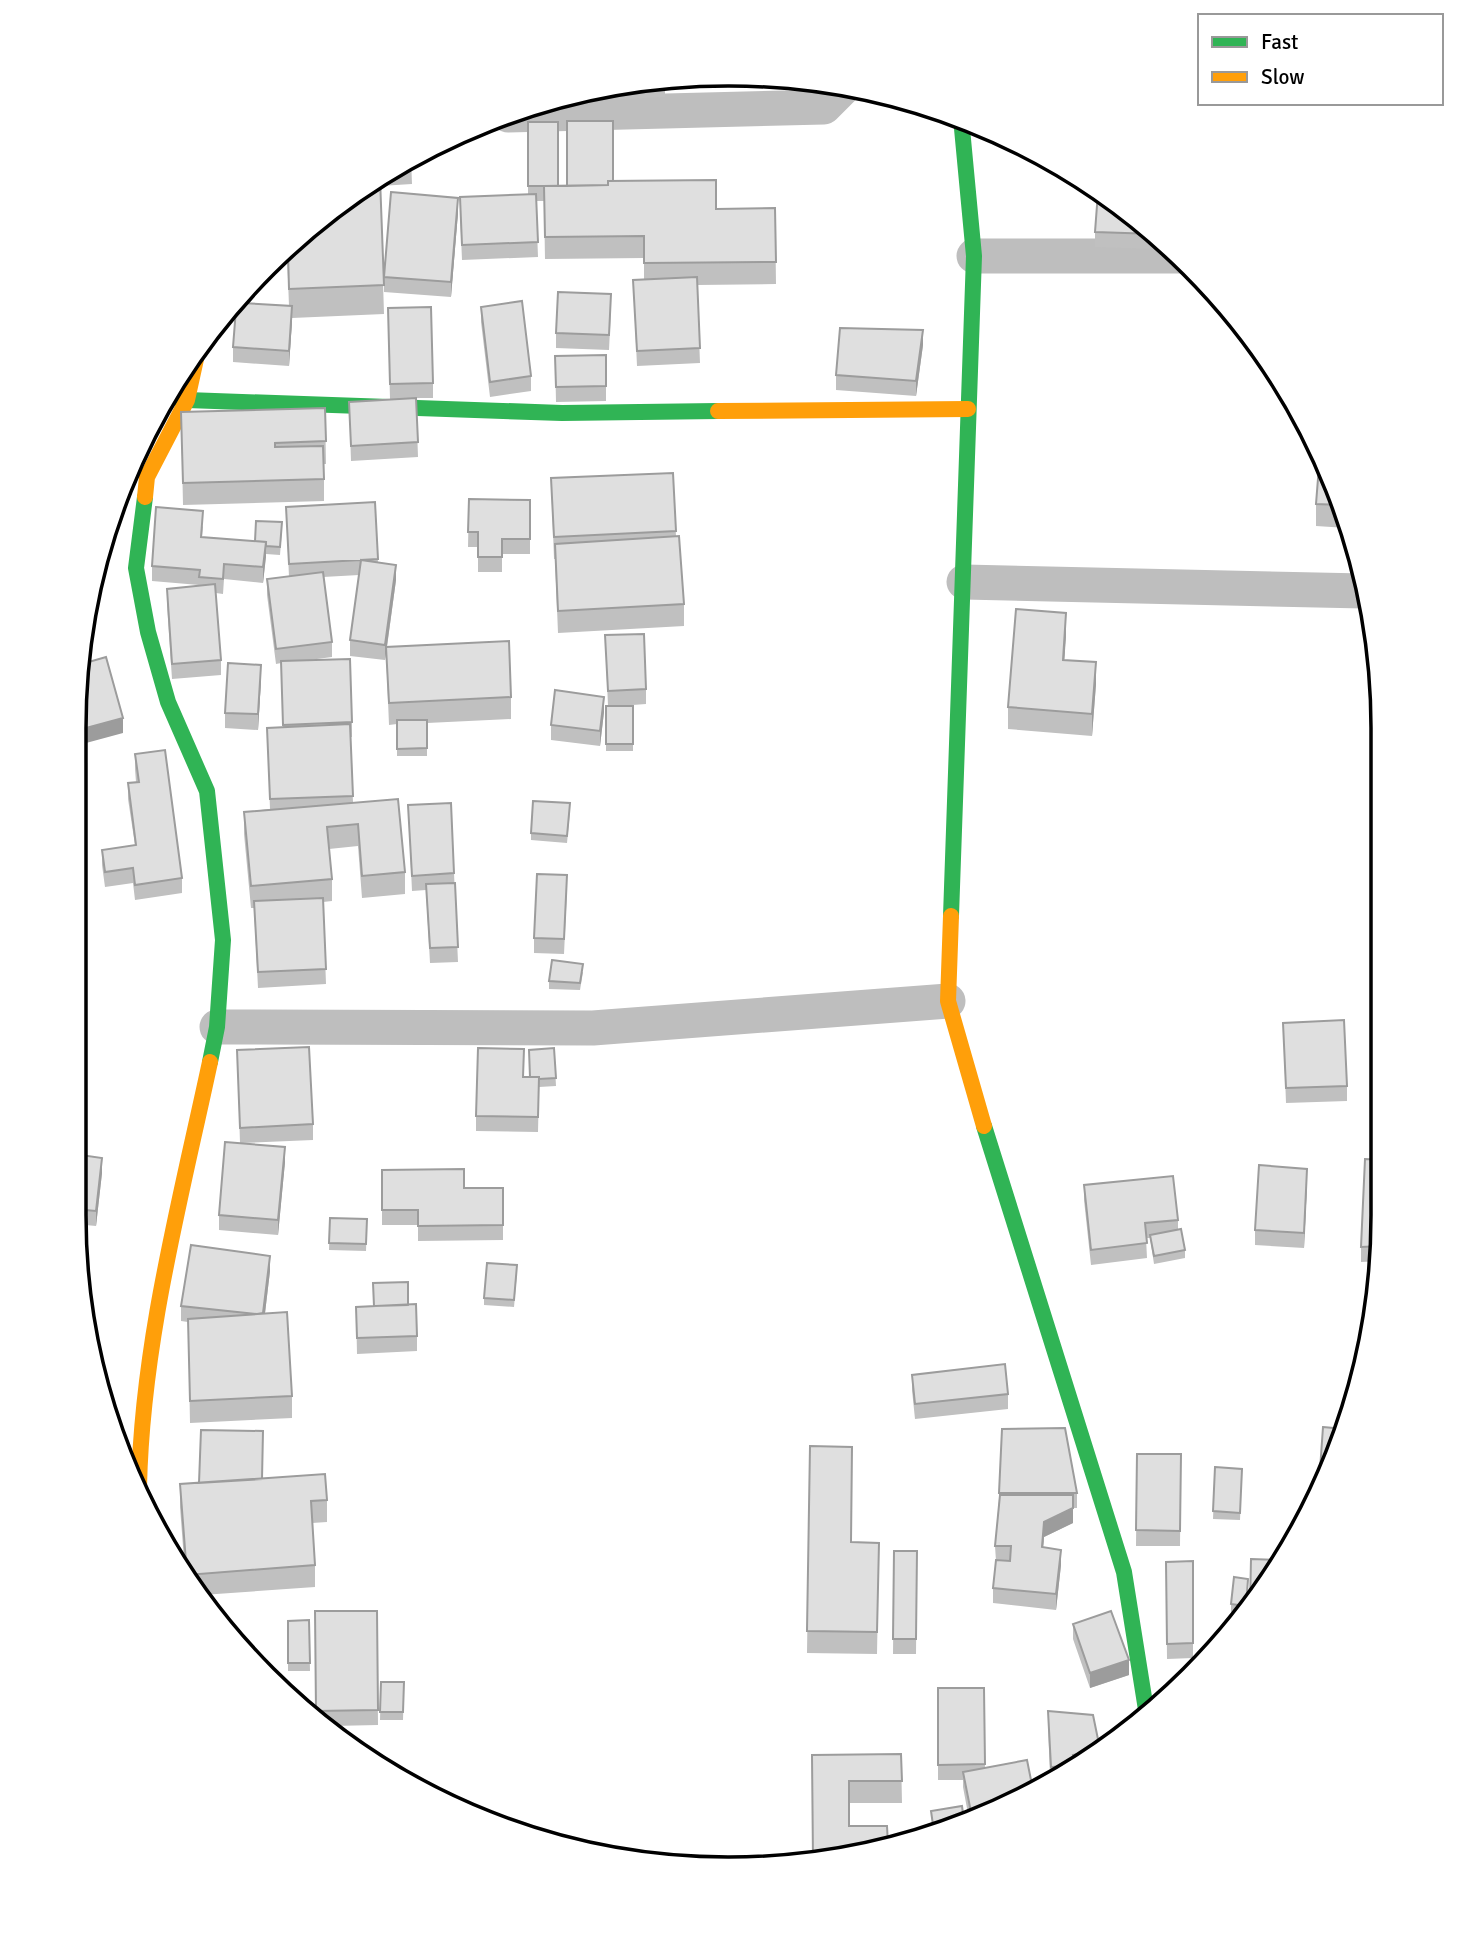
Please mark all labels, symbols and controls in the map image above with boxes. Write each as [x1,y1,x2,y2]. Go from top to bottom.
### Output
legend [1198,14,1443,105]
text: Fast [1261,29,1298,55]
text: Slow [1261,64,1305,90]

